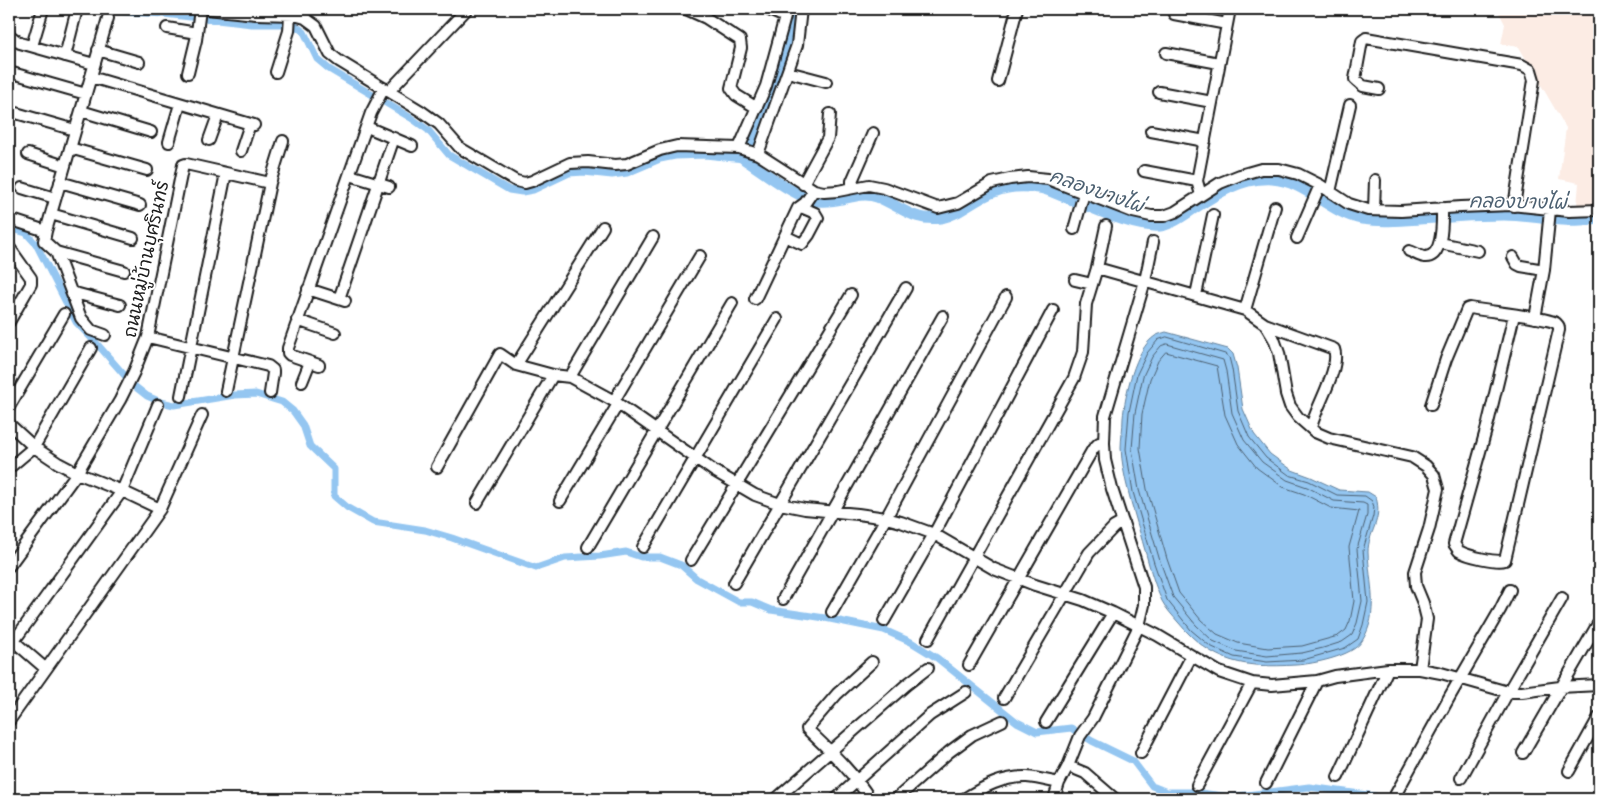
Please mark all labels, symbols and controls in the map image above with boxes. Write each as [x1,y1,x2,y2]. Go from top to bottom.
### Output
water label: คลองบางไผ่ [1047,163,1151,219]
street label: ถนนหมู่บ้านบุศรินทร์ [117,177,176,340]
water label: คลองบางไผ่ [1469,188,1571,214]

